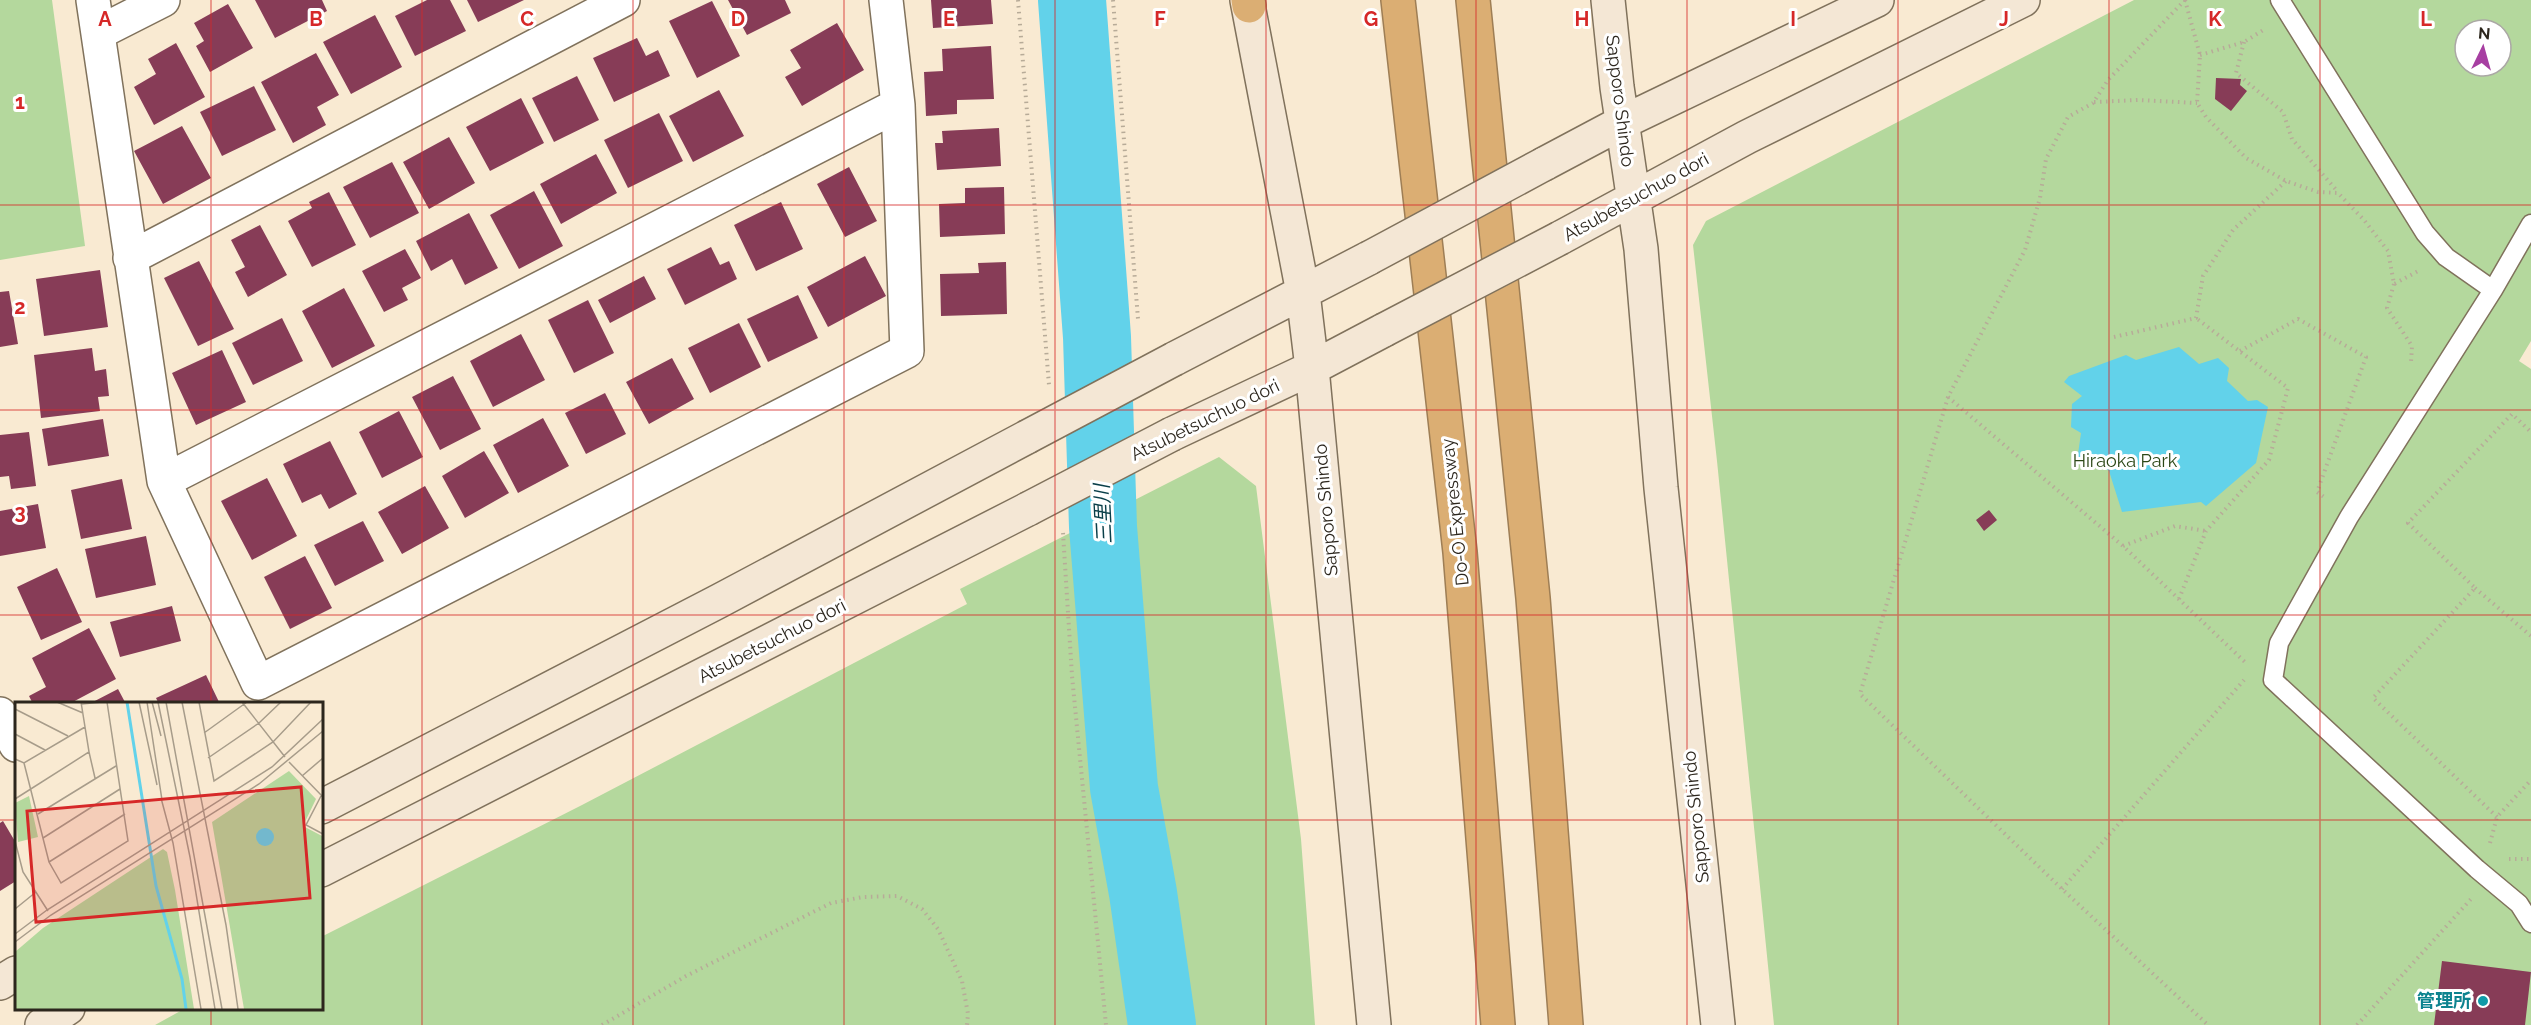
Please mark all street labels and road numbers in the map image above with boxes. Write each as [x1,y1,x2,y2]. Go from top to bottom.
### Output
street label: Sapporo Shindo [1602,34,1639,168]
street label: Atsubetsuchuo dori [1560,148,1712,245]
street label: Atsubetsuchuo dori [1127,374,1283,465]
street label: Do-O Expressway [1436,437,1473,587]
street label: Sapporo Shindo [1309,443,1342,577]
street label: Atsubetsuchuo dori [695,594,849,687]
street label: Sapporo Shindo [1678,750,1713,884]

